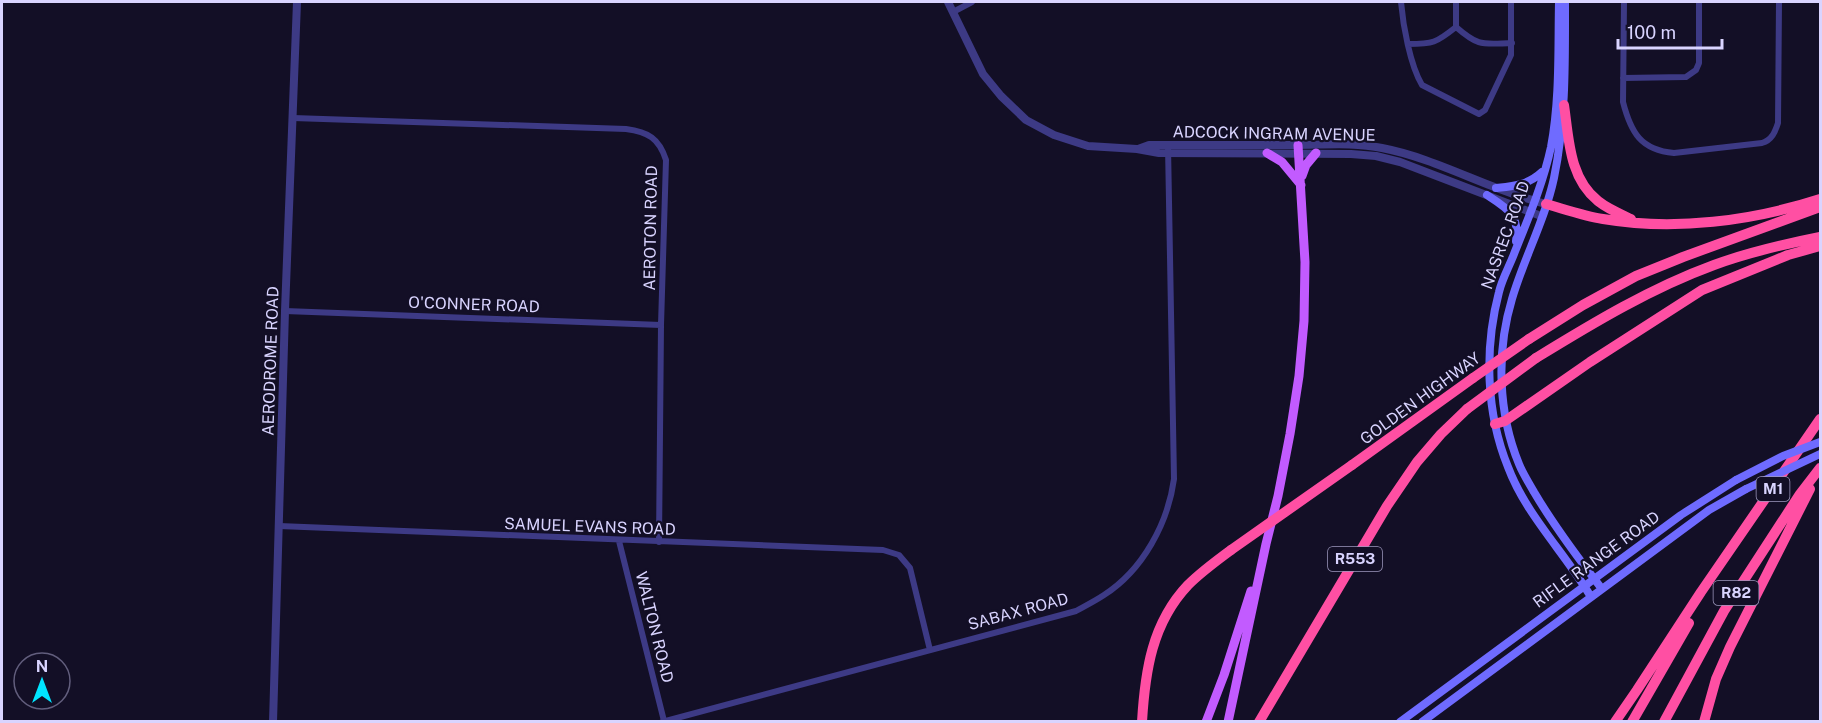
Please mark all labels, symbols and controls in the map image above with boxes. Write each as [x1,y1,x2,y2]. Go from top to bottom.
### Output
scale bar [1618,12,1722,50]
text: 100 m [1627,22,1676,43]
street label: ADCOCK INGRAM AVENUE [1172,122,1376,145]
street label: AEROTON ROAD [640,165,661,291]
street label: NASREC ROAD [1477,178,1534,292]
street label: AERODROME ROAD [258,286,283,436]
street label: O'CONNER ROAD [408,293,540,316]
street label: GOLDEN HIGHWAY [1357,348,1484,448]
road number: M1 [1756,477,1790,501]
street label: RIFLE RANGE ROAD [1529,507,1663,612]
street label: SAMUEL EVANS ROAD [504,514,676,539]
road number: R553 [1328,547,1382,571]
street label: WALTON ROAD [632,570,678,685]
road number: R82 [1714,581,1758,605]
street label: SABAX ROAD [966,589,1071,634]
north arrow [12,651,72,711]
text: N [36,657,48,676]

